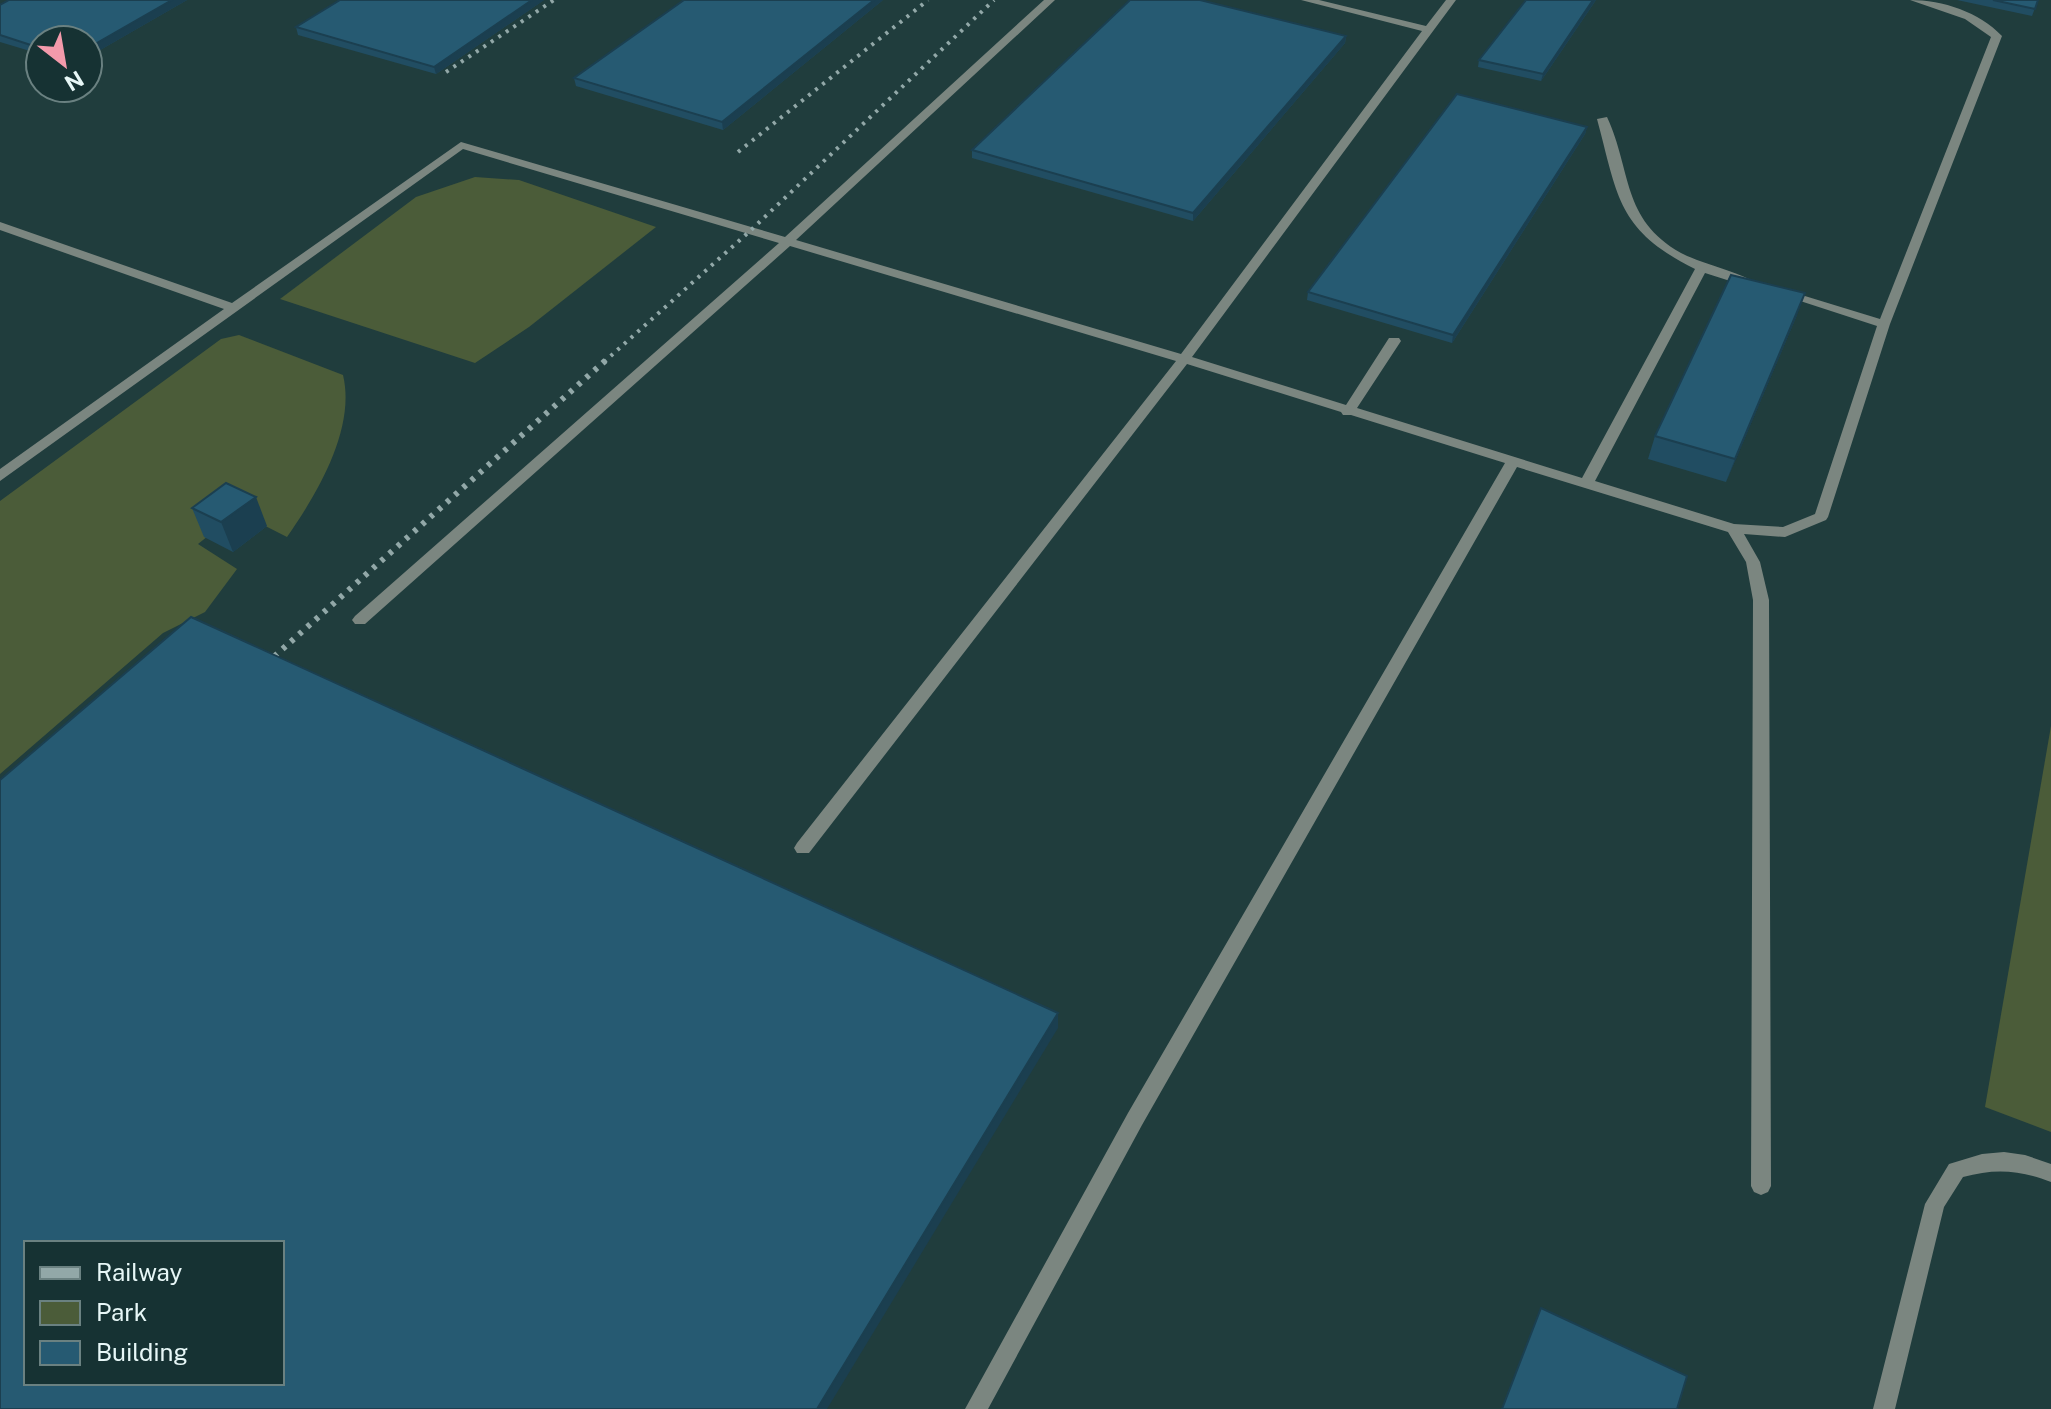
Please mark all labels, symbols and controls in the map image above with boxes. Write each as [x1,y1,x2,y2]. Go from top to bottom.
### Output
north arrow [24,24,104,104]
text: N [60,66,88,97]
legend [24,1241,284,1385]
text: Railway [96,1258,182,1286]
text: Park [96,1298,147,1326]
text: Building [96,1338,188,1366]

